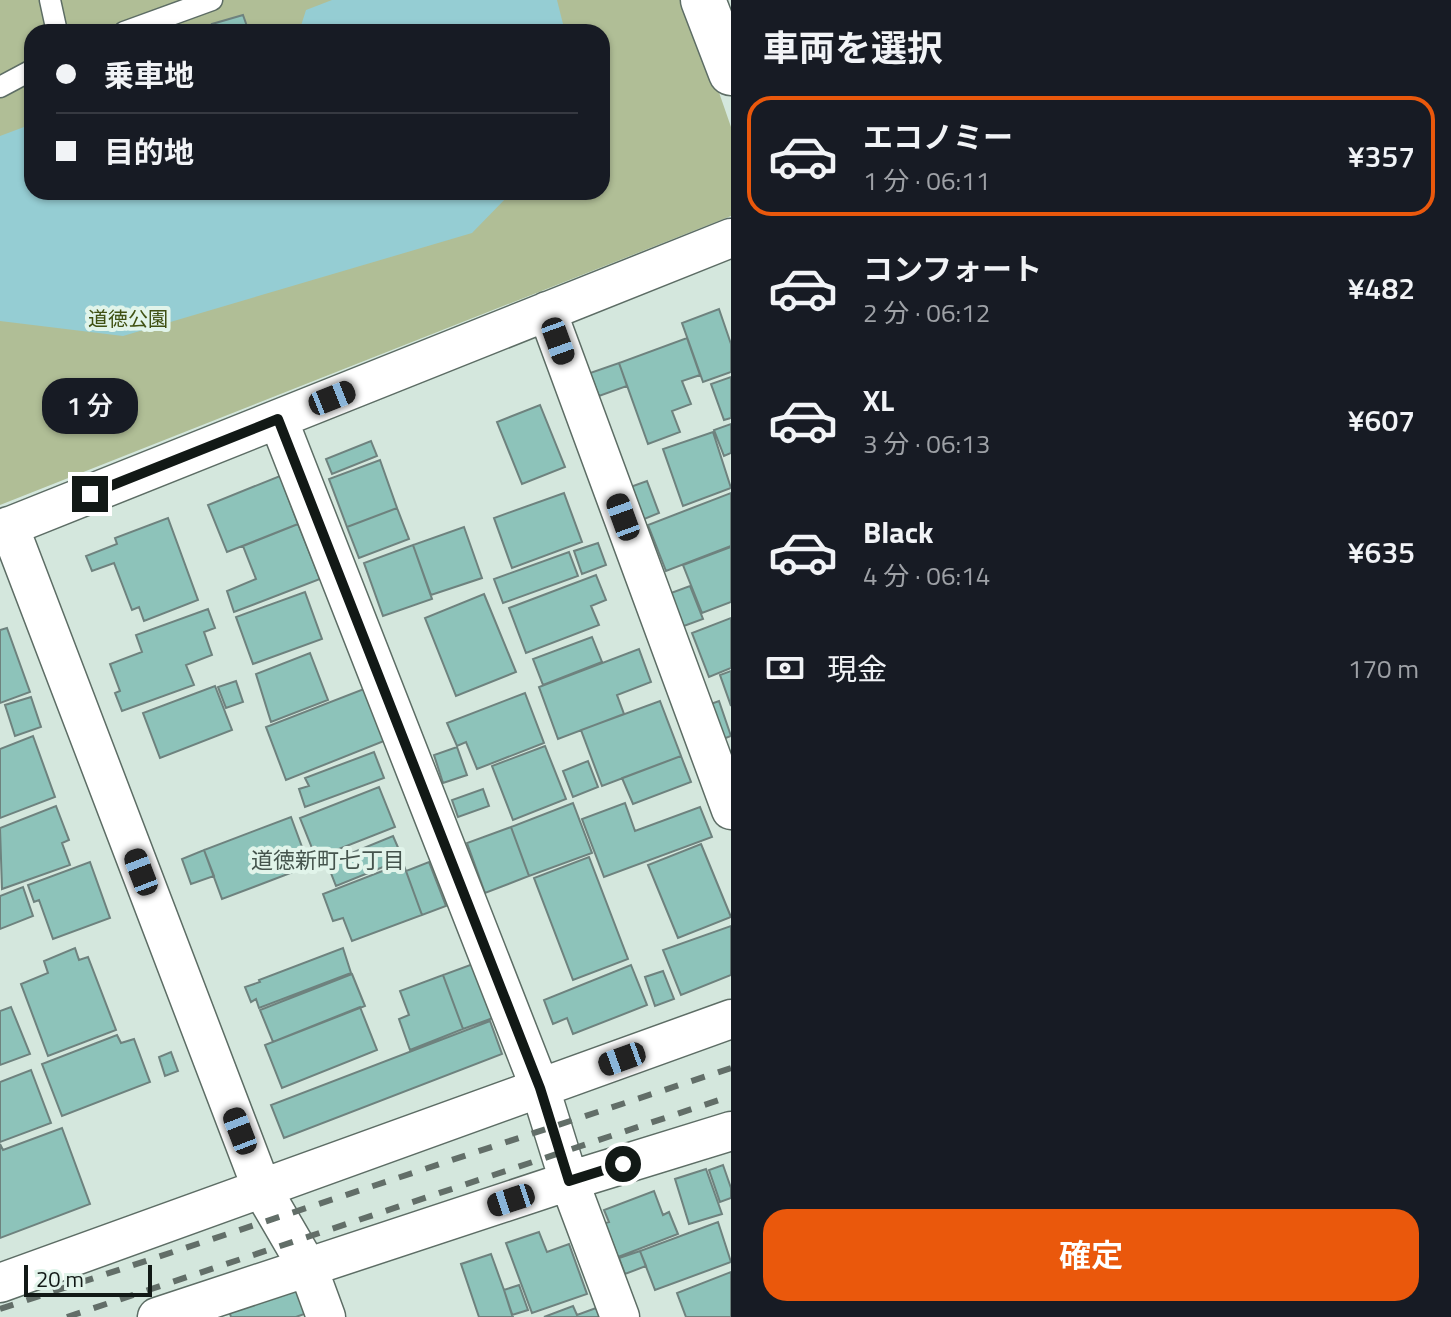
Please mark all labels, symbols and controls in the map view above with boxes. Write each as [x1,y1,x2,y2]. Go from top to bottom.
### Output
text: 車両を選択 [763,20,943,75]
text: 乗車地 [104,52,194,98]
text: エコノミー [863,114,1013,160]
icon: car [767,120,839,192]
text: 目的地 [104,129,194,175]
text: ¥357 [1348,133,1415,179]
text: 1 分 · 06:11 [863,161,990,200]
text: コンフォート [863,246,1042,292]
icon: car [767,252,839,324]
text: ¥482 [1348,265,1415,311]
text: 2 分 · 06:12 [863,293,990,332]
park label: 道徳公園 [88,303,168,334]
car [539,314,577,368]
text: XL [863,377,894,423]
callout: 1 分 [42,378,138,434]
car [305,378,359,418]
icon: car [767,384,839,456]
text: 1 分 [67,386,113,425]
text: ¥607 [1348,397,1415,443]
text: 3 分 · 06:13 [863,424,990,463]
route end [72,476,108,512]
car [604,490,642,544]
text: Black [863,509,934,555]
icon: car [767,516,839,588]
text: ¥635 [1348,529,1415,575]
text: 4 分 · 06:14 [863,556,990,595]
icon: cash [763,646,807,690]
text: 現金 [827,646,887,692]
text: 170 m [1348,649,1419,688]
district label: 道徳新町七丁目 [251,843,405,877]
car [121,845,161,899]
car [595,1040,649,1078]
car [220,1104,260,1158]
route start [605,1146,641,1182]
car [484,1181,538,1219]
button: 確定 [763,1209,1419,1301]
scale bar [24,1261,152,1297]
text: 20 m [36,1262,84,1296]

